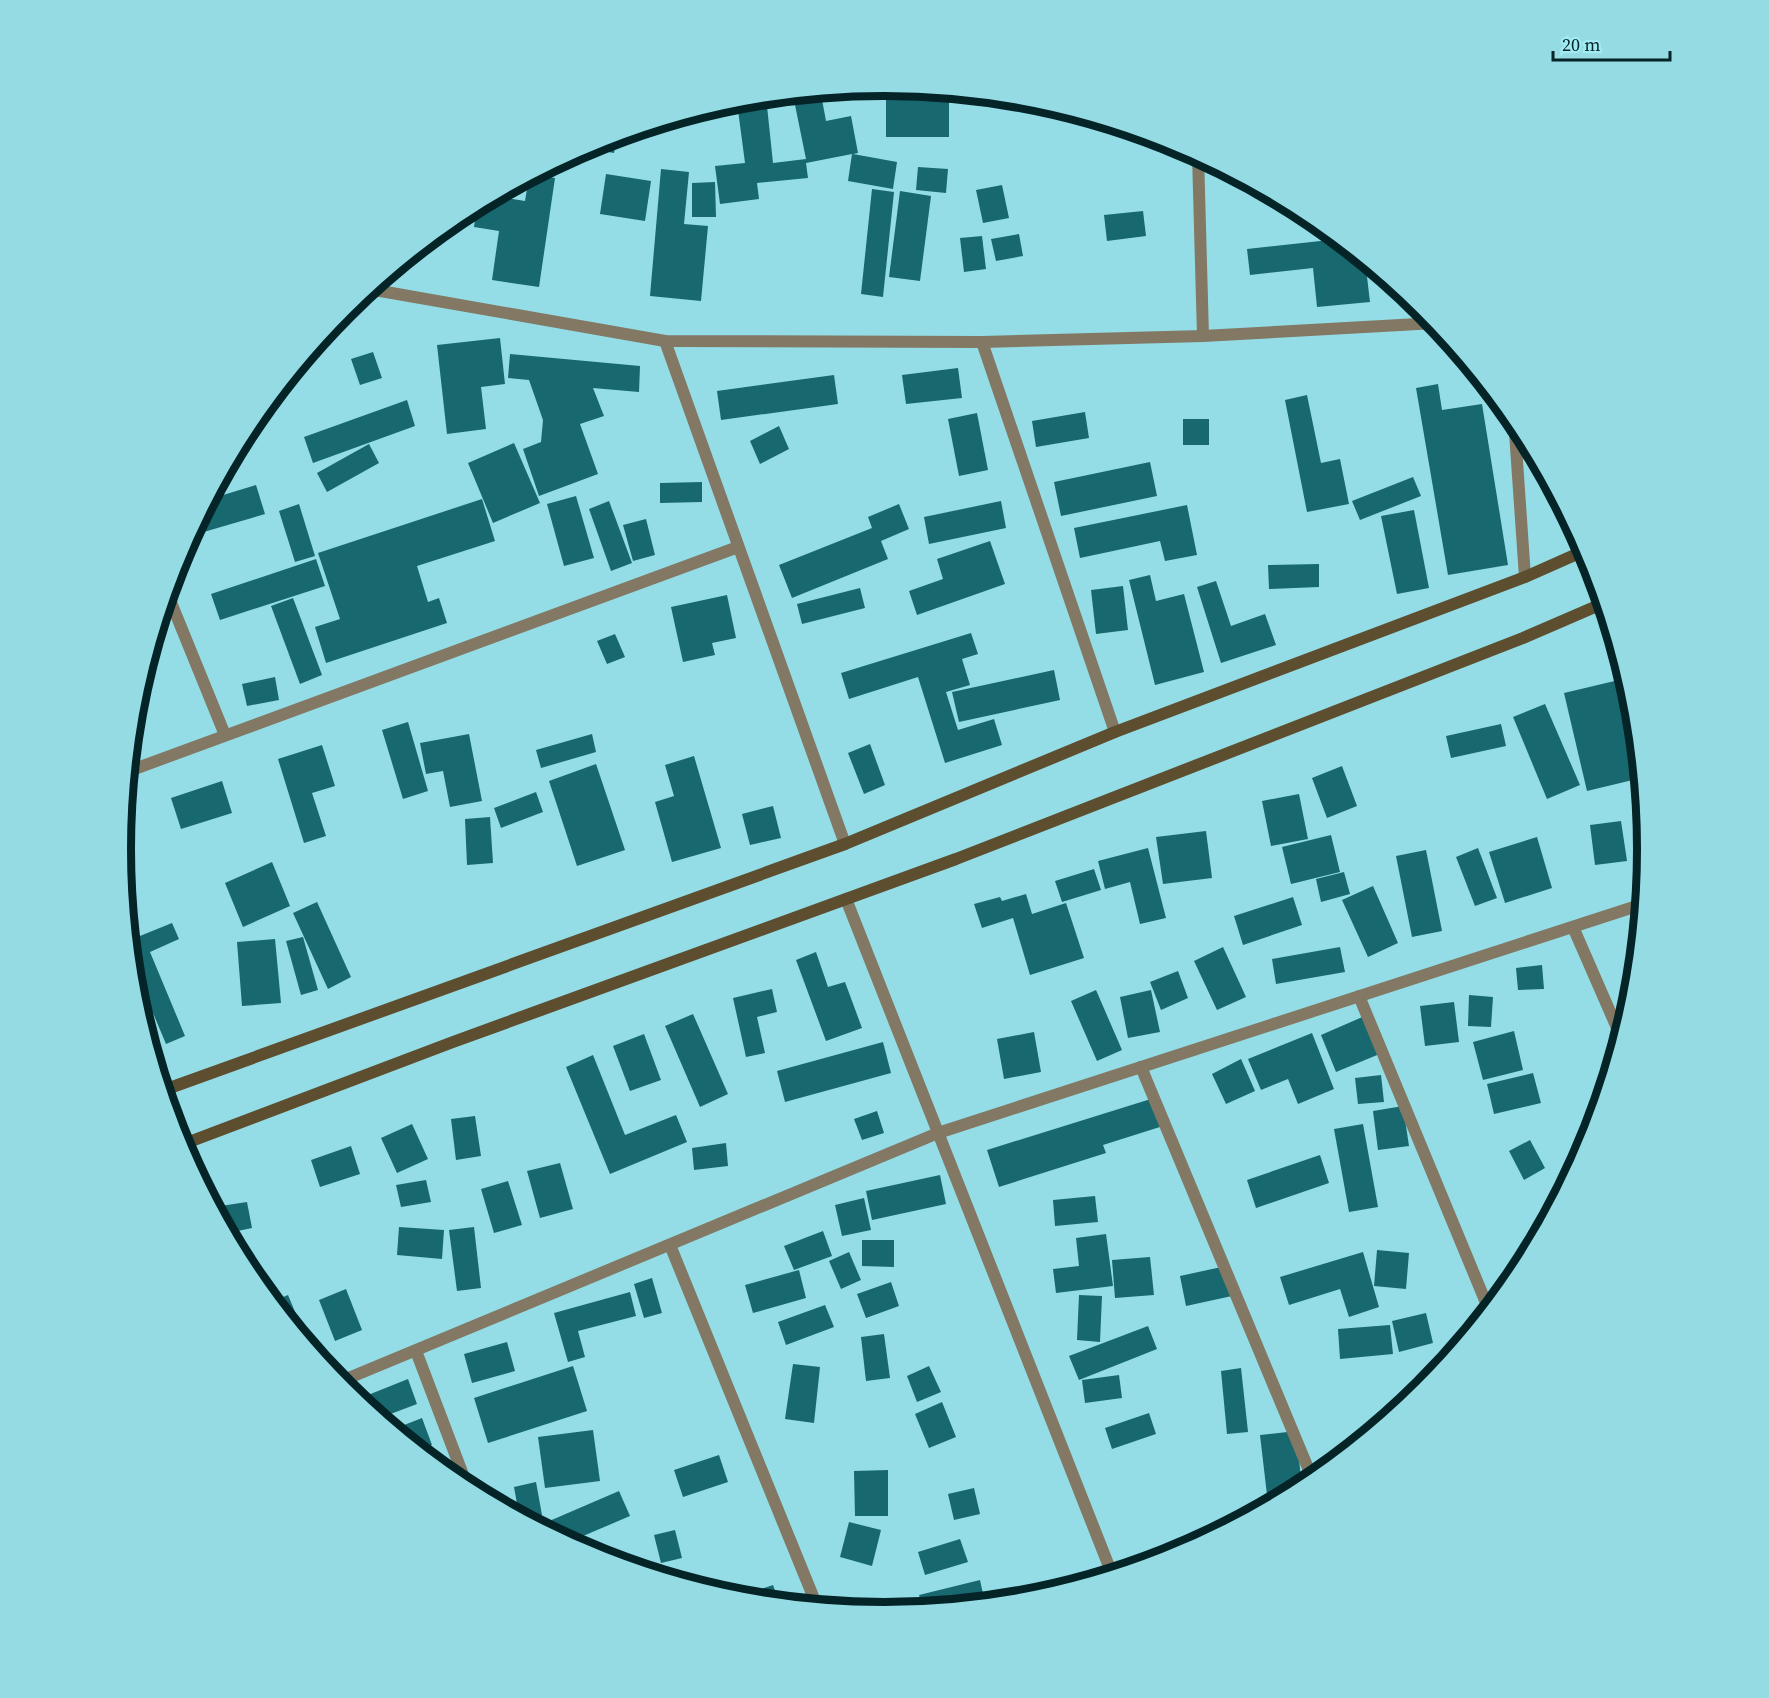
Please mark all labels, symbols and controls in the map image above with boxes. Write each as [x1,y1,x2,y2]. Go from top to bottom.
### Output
scale bar [1553,24,1670,62]
text: 20 m [1562,32,1600,57]

